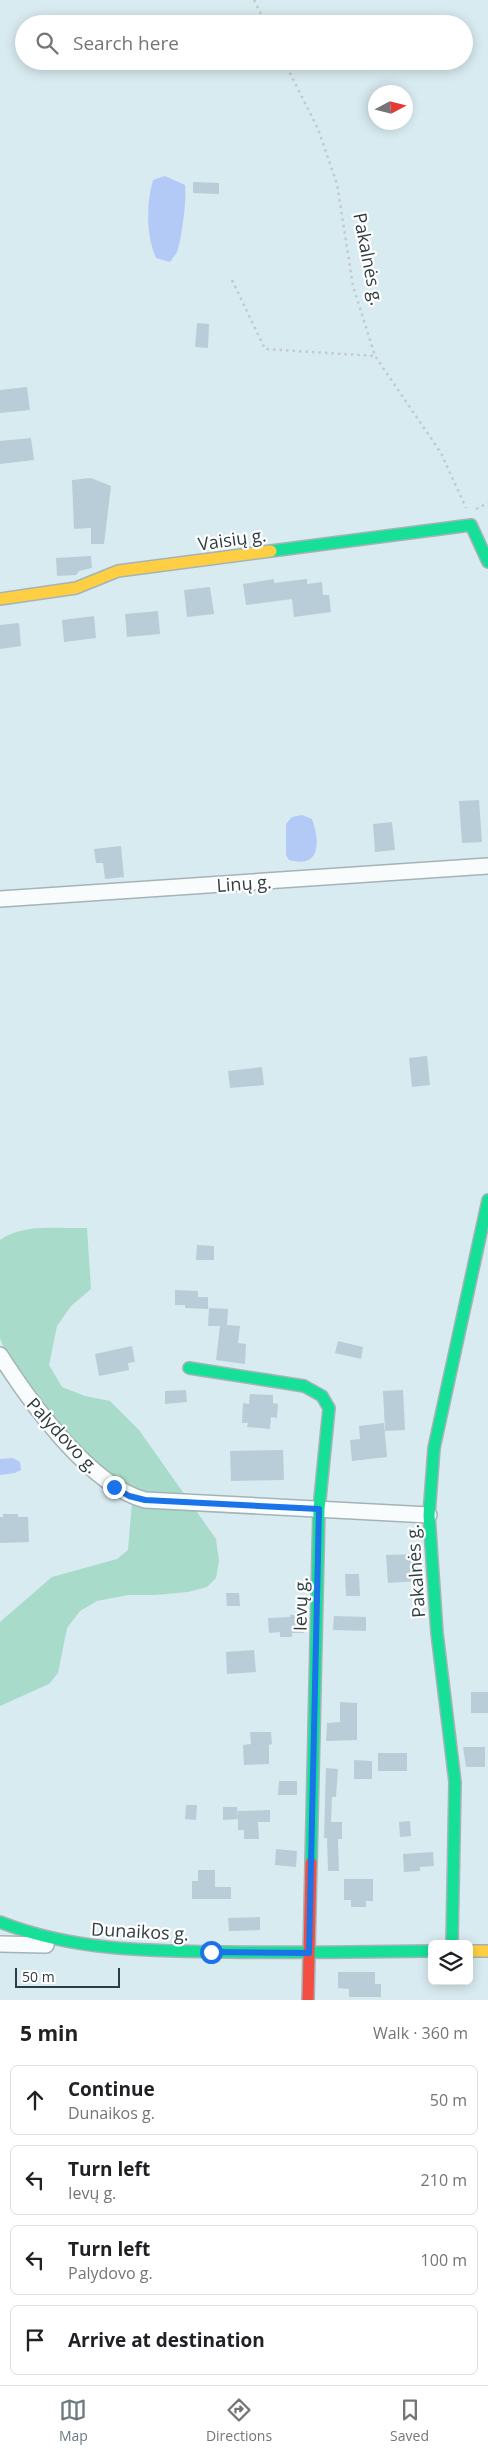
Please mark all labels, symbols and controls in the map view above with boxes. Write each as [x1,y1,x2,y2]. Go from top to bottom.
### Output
search box [15,15,473,70]
icon: search [33,29,61,57]
text: Search here [73,30,179,56]
north arrow [368,85,413,130]
street label: Pakalnės g. [348,211,390,307]
street label: Vaisių g. [196,522,268,556]
street label: Linų g. [216,869,272,897]
street label: Palydovo g. [22,1392,104,1478]
route end [103,1476,126,1499]
street label: Pakalnės g. [400,1523,430,1619]
street label: Ievų g. [288,1577,312,1631]
street label: Dunaikos g. [91,1916,189,1946]
map controls [428,1940,473,1985]
button: layers [428,1940,473,1985]
route start [200,1941,223,1964]
scale bar [15,1965,120,1988]
text: 50 m [22,1967,55,1986]
text: 5 min [20,2019,78,2047]
text: Walk · 360 m [373,2022,468,2044]
text: Continue [68,2076,155,2102]
icon: ahead [21,2086,49,2114]
text: 50 m [430,2089,467,2111]
text: Dunaikos g. [68,2102,155,2124]
text: Turn left [68,2156,150,2182]
icon: left [21,2166,49,2194]
text: 210 m [421,2169,467,2191]
text: Ievų g. [68,2182,116,2204]
text: Turn left [68,2236,150,2262]
icon: left [21,2246,49,2274]
text: 100 m [421,2249,467,2271]
text: Palydovo g. [68,2262,153,2284]
icon: arrive [21,2326,49,2354]
text: Arrive at destination [68,2327,265,2353]
tab: Map [59,2396,88,2445]
tab: Directions [206,2396,272,2445]
tab: Saved [390,2396,429,2445]

